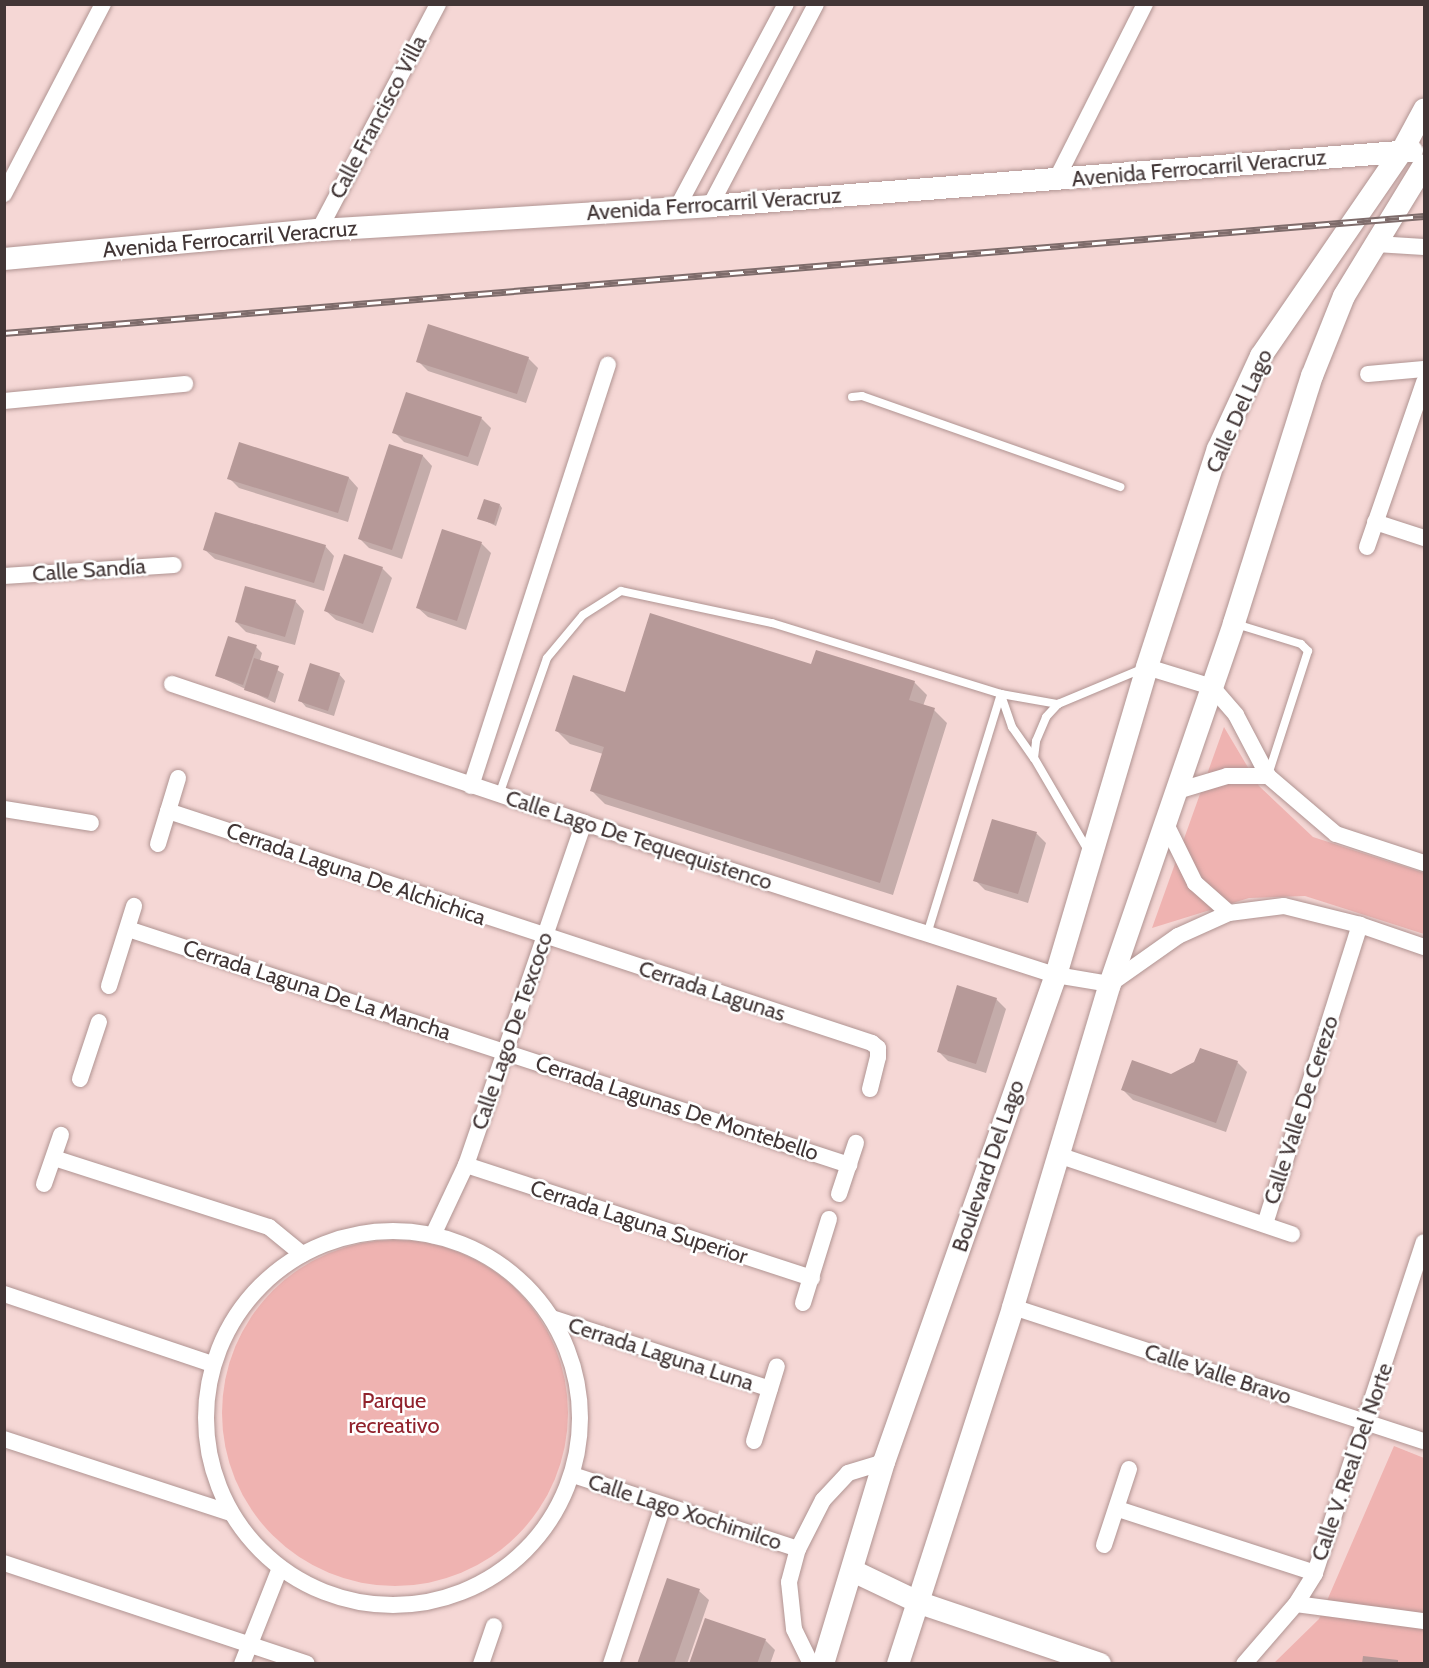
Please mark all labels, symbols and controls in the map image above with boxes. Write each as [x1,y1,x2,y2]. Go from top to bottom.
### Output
street label: Calle Francisco Villa [324,31,432,203]
street label: Avenida Ferrocarril Veracruz [1070,144,1328,192]
street label: Avenida Ferrocarril Veracruz [586,182,842,226]
street label: Avenida Ferrocarril Veracruz [101,215,359,263]
street label: Calle Del Lago [1200,345,1278,477]
street label: Calle Sandía [31,553,147,587]
street label: Calle Lago De Tequequistenco [502,784,776,896]
street label: Cerrada Laguna De Alchichica [223,817,489,931]
street label: Calle Lago De Texcoco [466,929,558,1133]
street label: Cerrada Laguna De La Mancha [180,934,454,1046]
street label: Cerrada Lagunas [635,955,789,1027]
street label: Calle Valle De Cerezo [1258,1012,1344,1208]
street label: Cerrada Lagunas De Montebello [532,1050,822,1166]
street label: Boulevard Del Lago [946,1077,1030,1255]
street label: Cerrada Laguna Superior [527,1174,751,1270]
street label: Cerrada Laguna Luna [565,1312,757,1396]
street label: Calle Valle Bravo [1141,1338,1295,1410]
street label: Calle V. Real Del Norte [1306,1360,1398,1564]
park label: Parque recreativo [349,1387,439,1438]
street label: Calle Lago Xochimilco [585,1468,785,1556]

